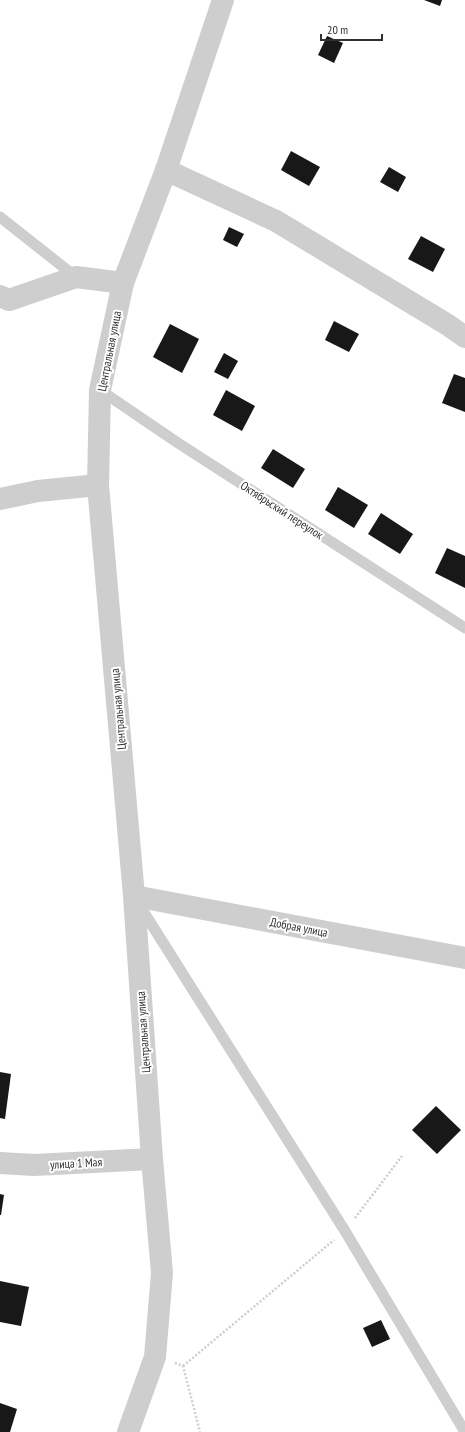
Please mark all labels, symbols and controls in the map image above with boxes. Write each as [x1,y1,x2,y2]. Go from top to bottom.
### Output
scale bar [321,16,382,42]
text: 20 m [327,22,348,37]
street label: Центральная улица [94,309,124,392]
street label: Октябрьский переулок [238,478,327,543]
street label: Центральная улица [107,668,129,750]
street label: Добрая улица [269,914,329,940]
street label: Центральная улица [133,991,153,1073]
street label: улица 1 Мая [50,1154,103,1172]

